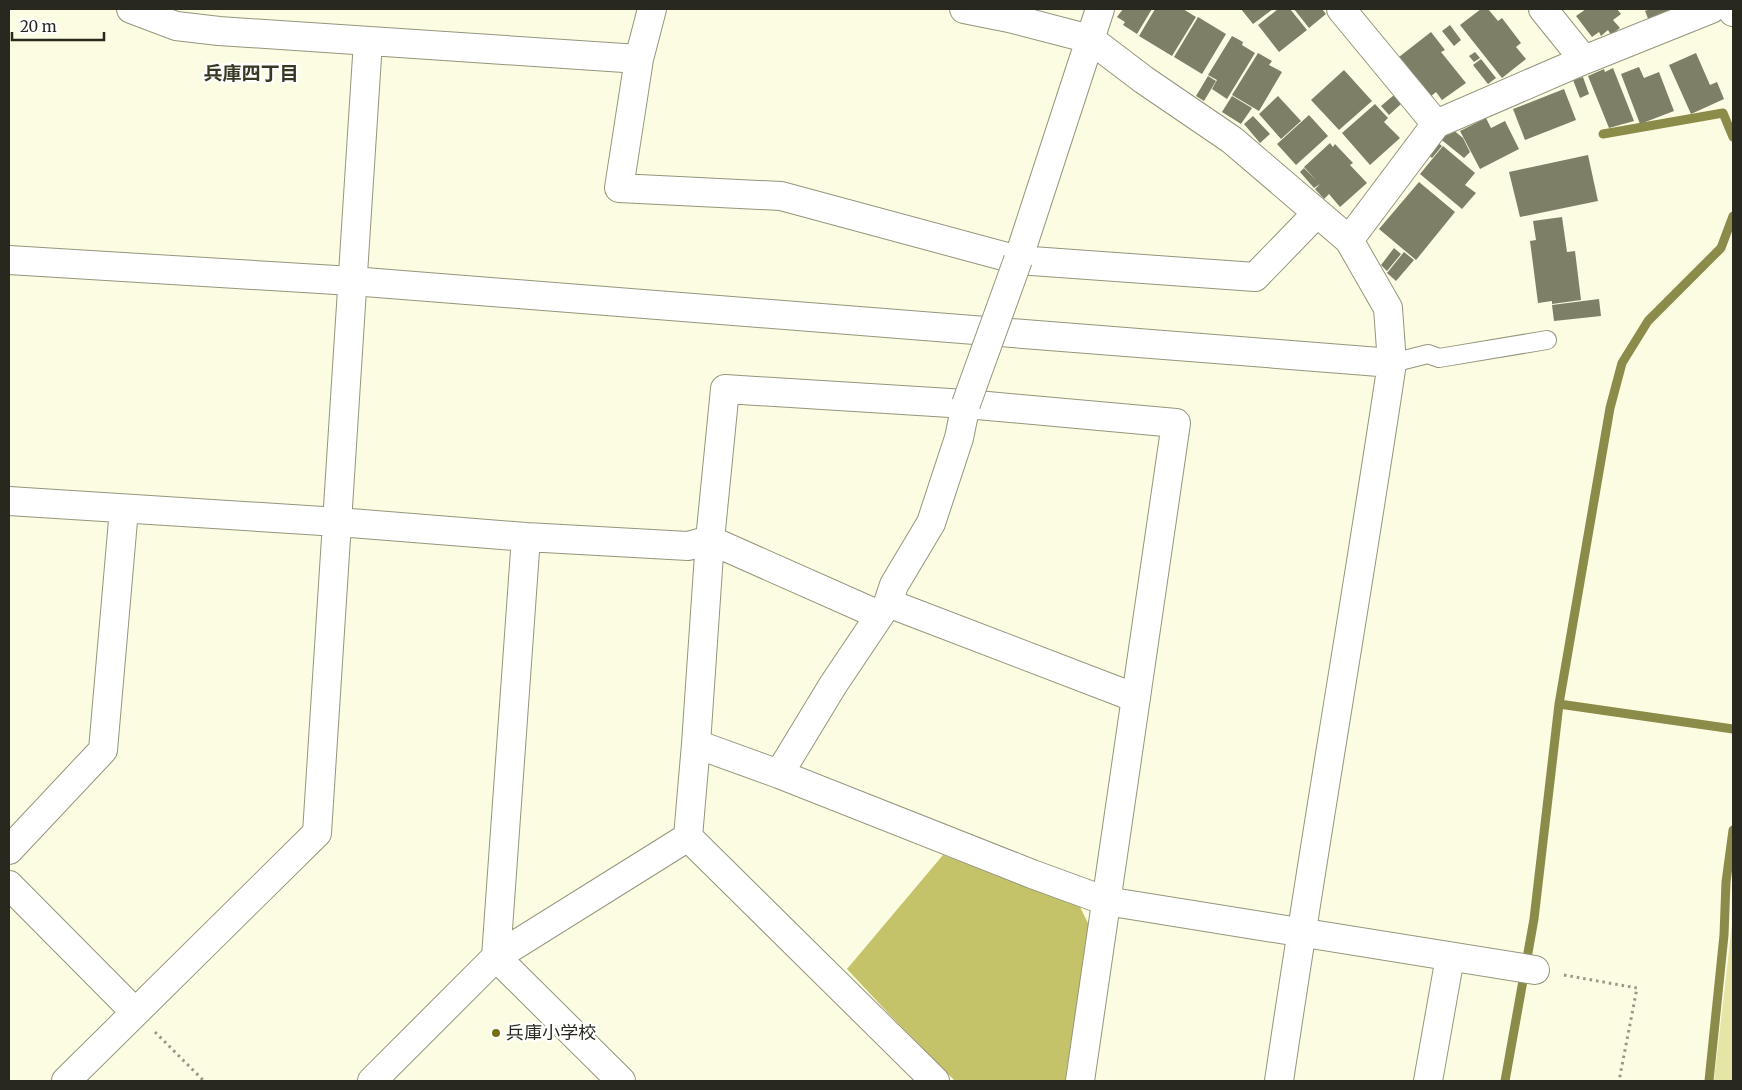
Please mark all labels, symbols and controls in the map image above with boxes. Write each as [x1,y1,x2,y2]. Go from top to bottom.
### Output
scale bar [12,10,105,42]
text: 20 m [20,17,57,36]
district label: 兵庫四丁目 [203,61,299,85]
place label: 兵庫小学校 [506,1021,596,1044]
marker: 兵庫小学校 [490,1027,502,1039]

